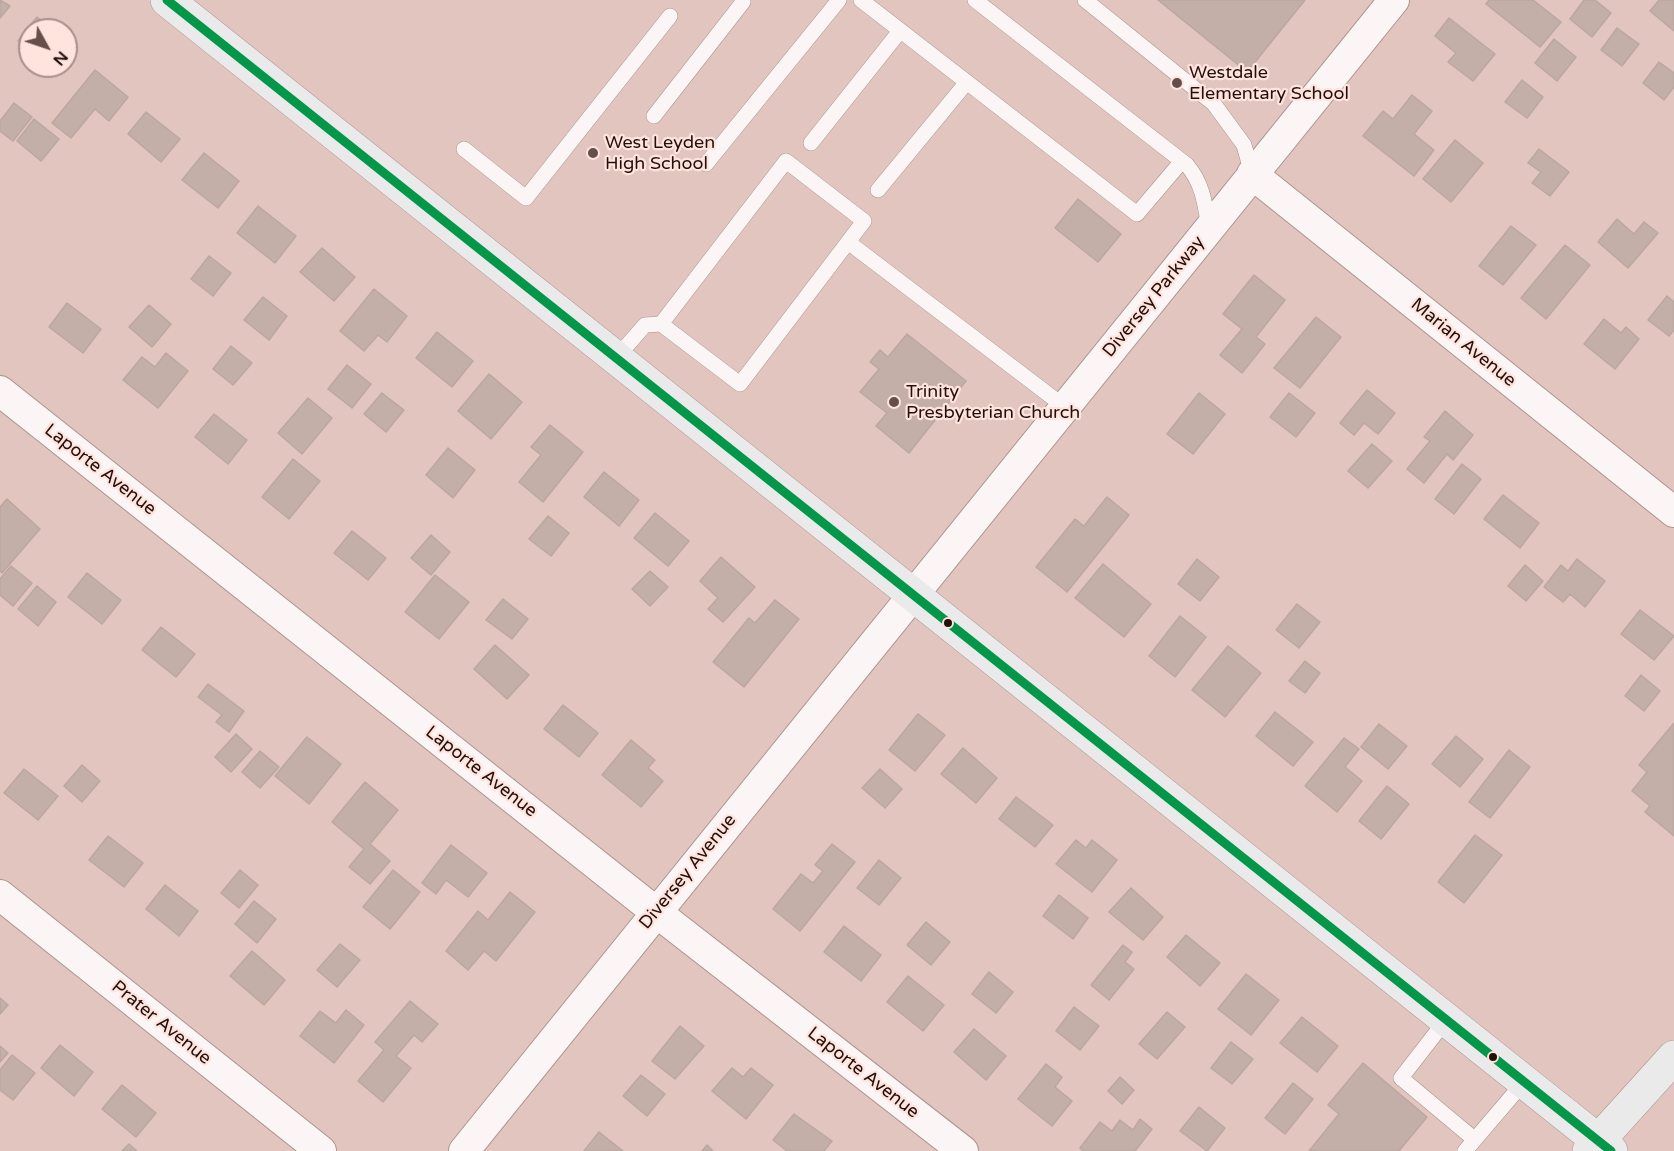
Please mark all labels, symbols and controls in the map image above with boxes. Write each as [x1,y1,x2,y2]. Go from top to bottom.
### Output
north arrow [18,18,78,78]
text: N [48,47,72,70]
place label: Westdale Elementary School [1189,62,1349,104]
marker: Westdale Elementary School [1170,76,1184,90]
place label: West Leyden High School [605,132,715,174]
marker: West Leyden High School [586,146,600,160]
street label: Diversey Parkway [1099,232,1209,362]
street label: Marian Avenue [1406,294,1520,392]
place label: Trinity Presbyterian Church [906,381,1080,424]
marker: Trinity Presbyterian Church [887,395,901,409]
street label: Laporte Avenue [40,420,160,520]
unlabelled marker [942,617,954,629]
street label: Laporte Avenue [421,722,541,822]
street label: Diversey Avenue [635,810,741,934]
street label: Prater Avenue [107,976,215,1070]
street label: Laporte Avenue [803,1023,923,1123]
unlabelled marker [1487,1051,1499,1063]

